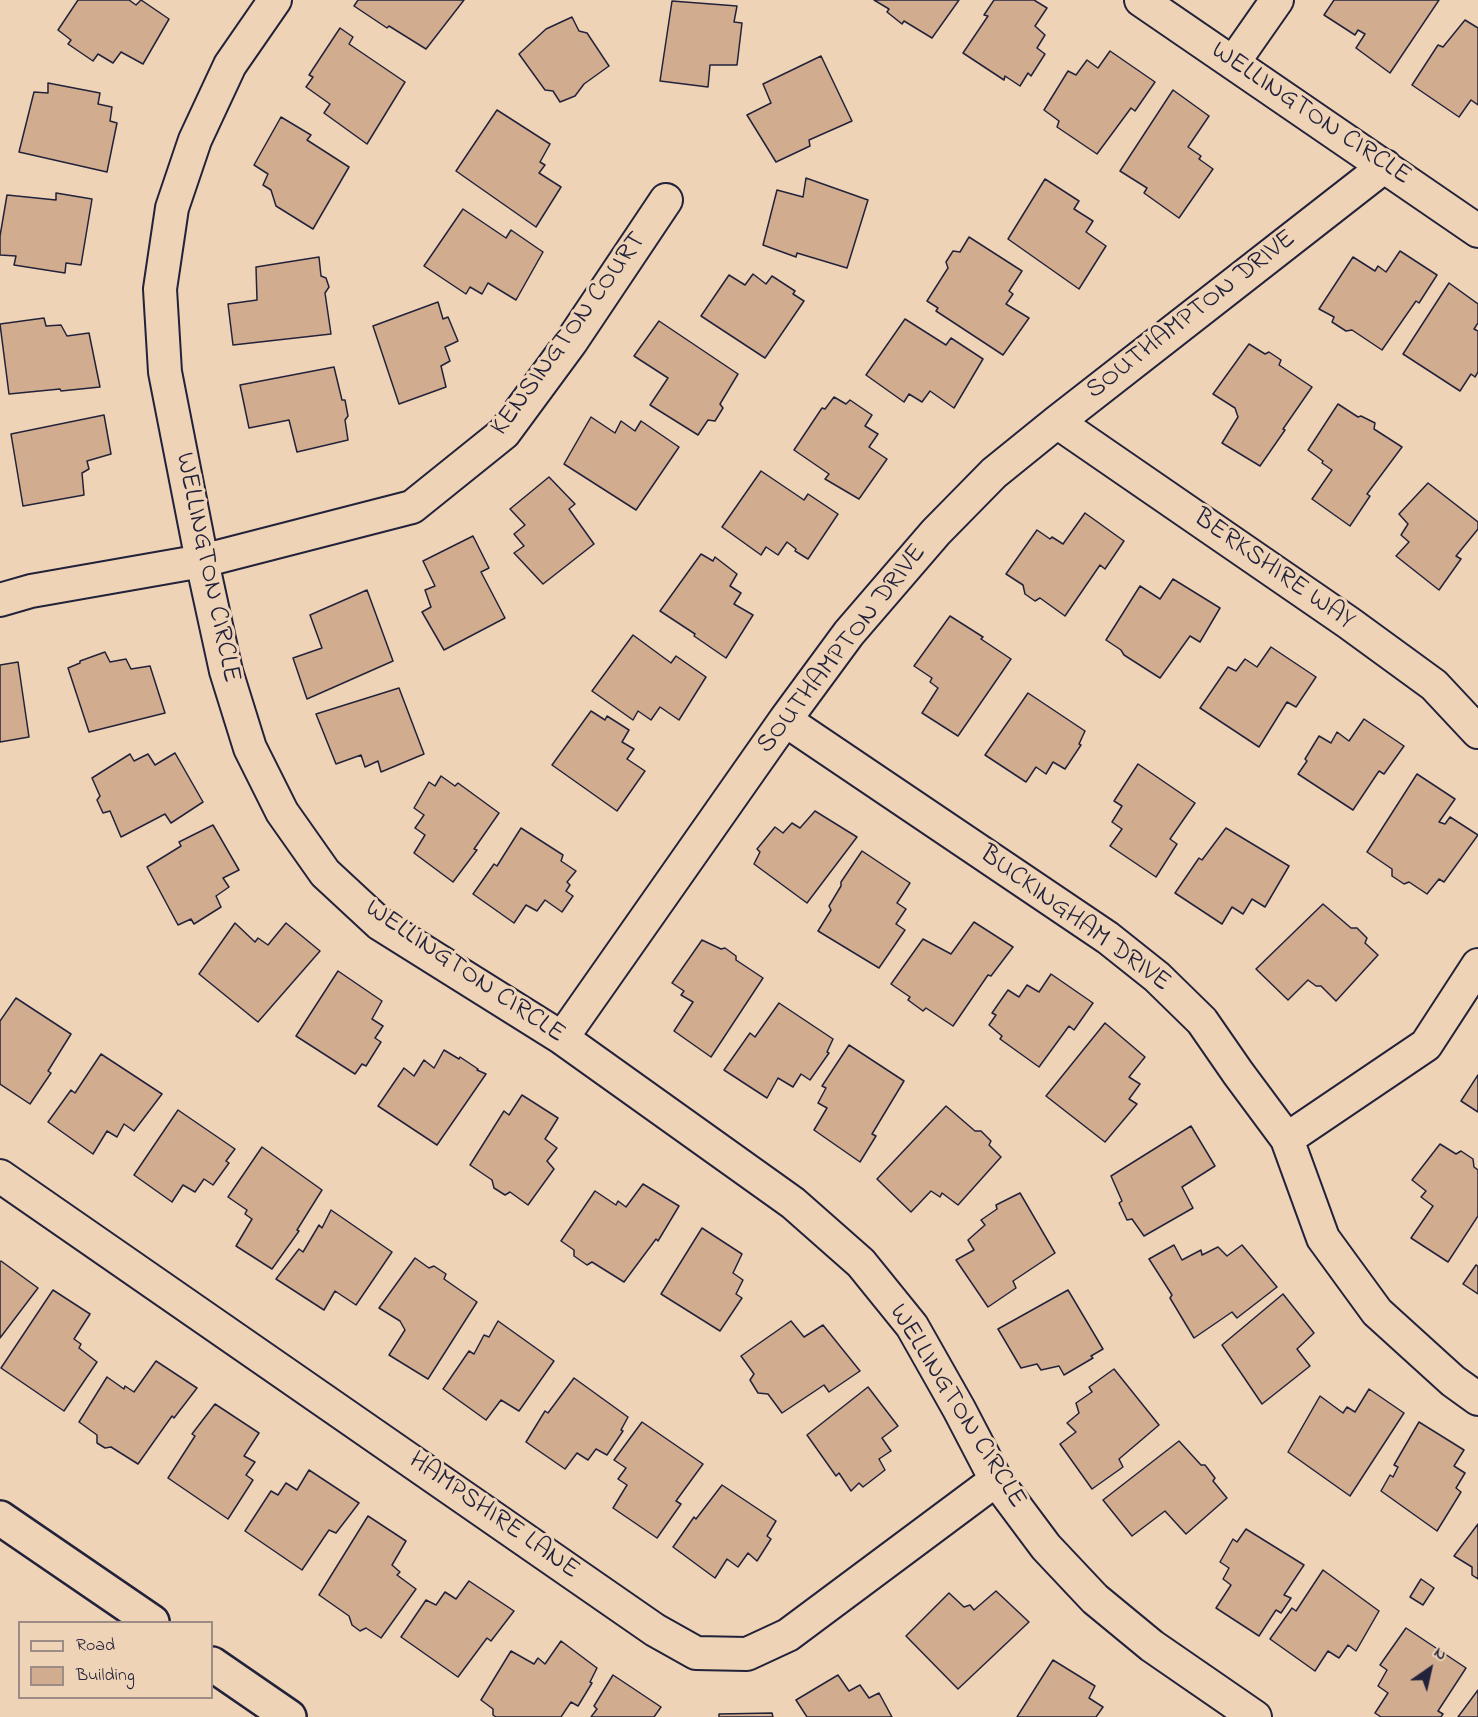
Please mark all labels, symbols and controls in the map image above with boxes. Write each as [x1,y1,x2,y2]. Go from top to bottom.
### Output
street label: WELLINGTON CIRCLE [1204,36,1416,194]
street label: SOUTHAMPTON DRIVE [1081,224,1303,408]
street label: KENSINGTON COURT [485,227,655,443]
street label: WELLINGTON CIRCLE [166,450,246,686]
street label: BERKSHIRE WAY [1186,503,1360,639]
street label: SOUTHAMPTON DRIVE [751,539,935,761]
street label: BUCKINGHAM DRIVE [972,840,1176,1000]
street label: WELLINGTON CIRCLE [358,894,570,1052]
street label: WELLINGTON CIRCLE [880,1299,1032,1515]
street label: HAMPSHIRE LANE [401,1446,585,1588]
legend [18,1621,213,1699]
text: Road [76,1633,115,1659]
north arrow [1400,1639,1460,1699]
text: N [1429,1641,1451,1667]
text: Building [76,1663,135,1689]

